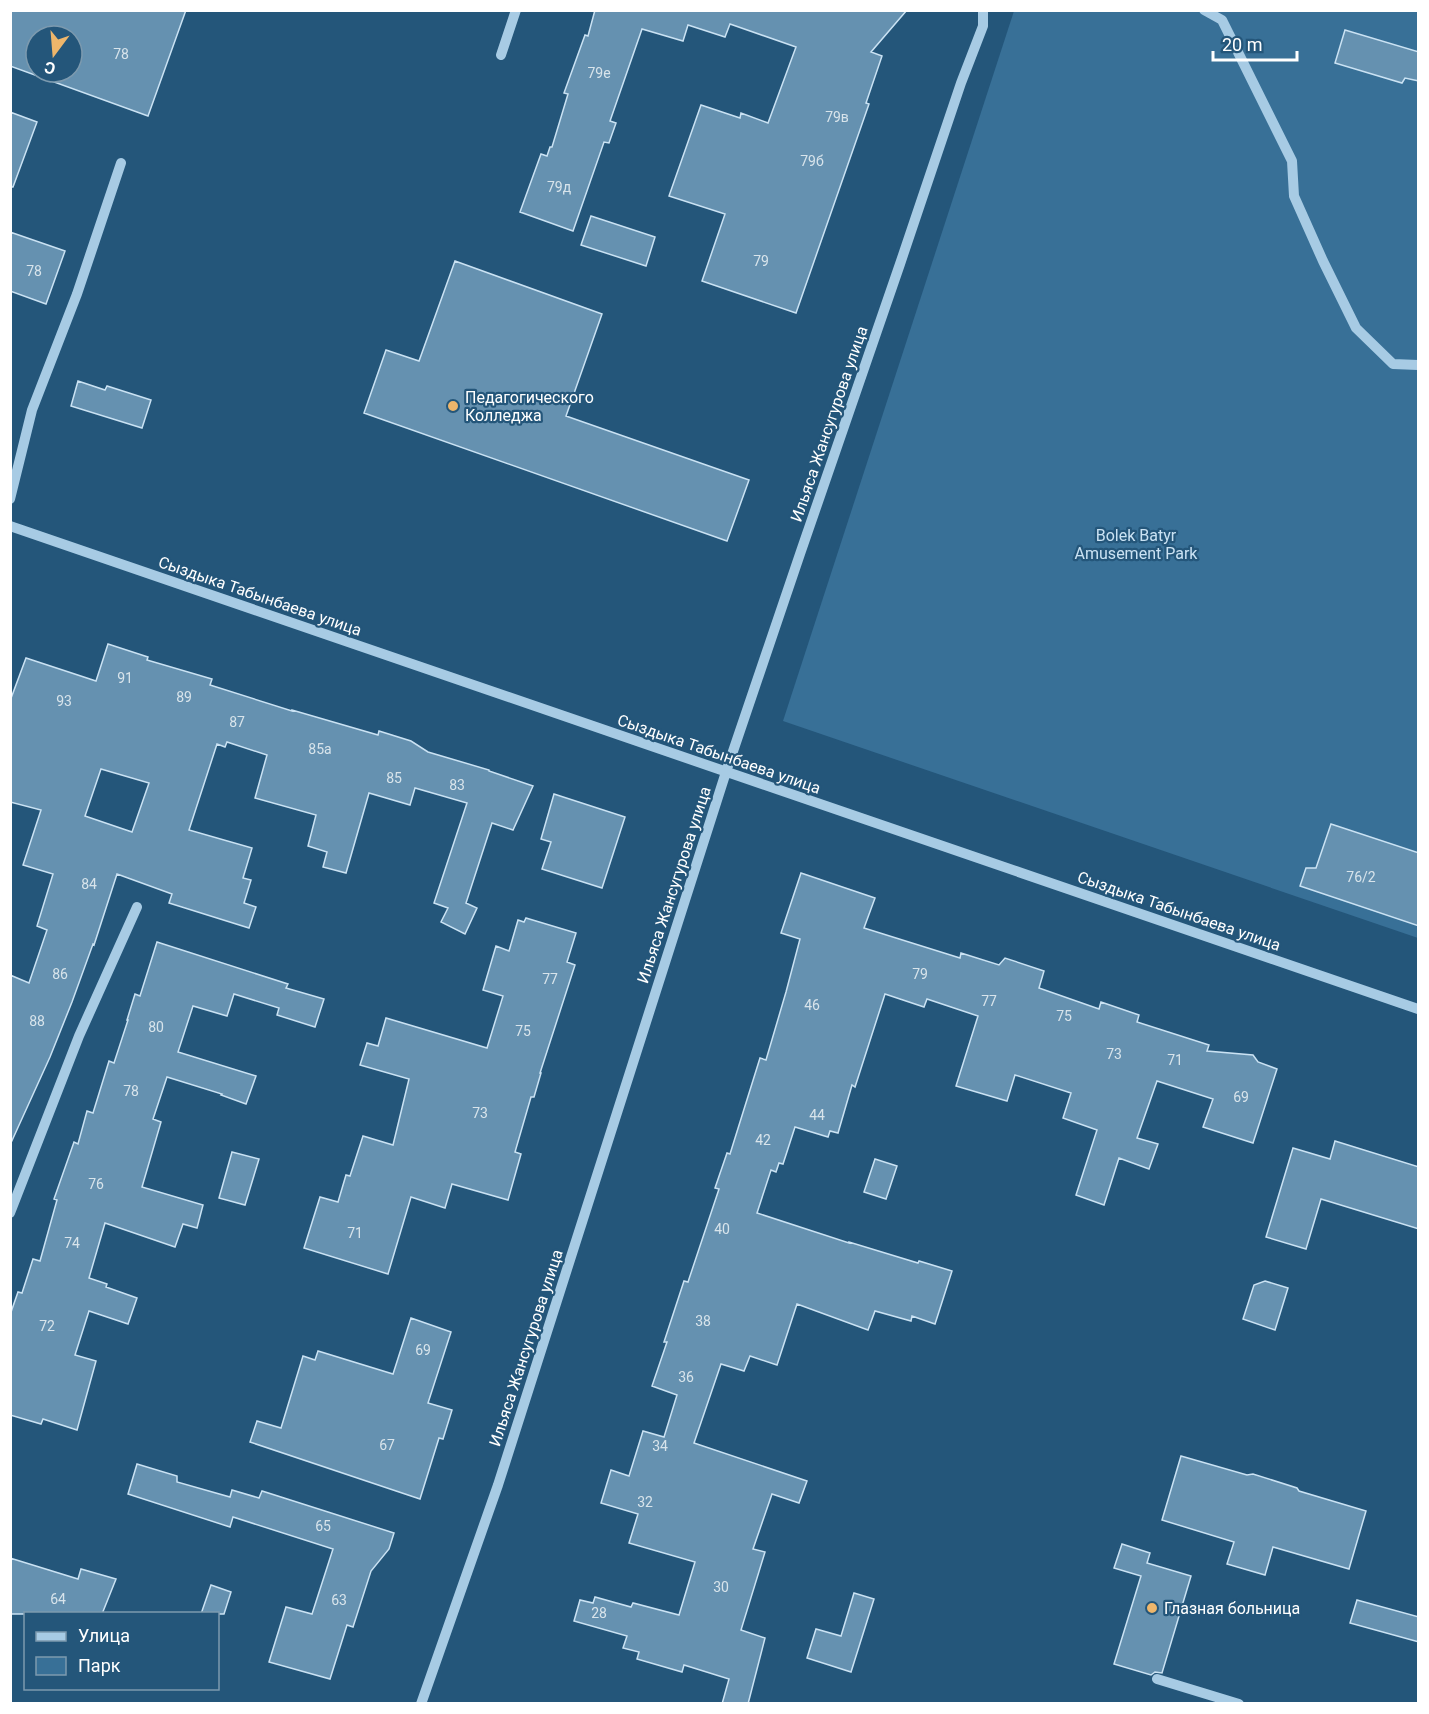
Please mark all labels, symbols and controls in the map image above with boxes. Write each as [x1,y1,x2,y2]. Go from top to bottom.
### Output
north arrow [24,24,84,84]
scale bar [1213,24,1297,62]
text: 20 m [1222,34,1262,55]
house number: 78 [113,46,129,62]
text: С [42,57,58,79]
house number: 79е [587,65,611,81]
house number: 79в [825,109,849,125]
house number: 79б [800,153,824,169]
house number: 79д [547,179,572,195]
house number: 79 [753,253,769,269]
house number: 78 [26,263,42,279]
street label: Ильяса Жансугурова улица [787,324,871,524]
place label: Педагогического Колледжа [465,388,594,425]
marker: Педагогического Колледжа [446,399,460,413]
park label: Bolek Batyr Amusement Park [1075,526,1198,563]
street label: Сыздыка Табынбаева улица [156,552,364,640]
house number: 91 [117,670,133,686]
house number: 89 [176,689,192,705]
house number: 93 [56,693,72,709]
street label: Сыздыка Табынбаева улица [615,710,823,798]
house number: 87 [229,714,245,730]
house number: 85а [308,741,332,757]
house number: 85 [386,770,402,786]
house number: 83 [449,777,465,793]
street label: Ильяса Жансугурова улица [633,784,715,986]
street label: Сыздыка Табынбаева улица [1075,867,1283,955]
house number: 76/2 [1346,869,1376,885]
house number: 84 [81,876,97,892]
house number: 86 [52,966,68,982]
house number: 79 [912,966,928,982]
house number: 77 [542,971,558,987]
house number: 77 [981,993,997,1009]
house number: 46 [804,997,820,1013]
house number: 75 [1056,1008,1072,1024]
house number: 88 [29,1013,45,1029]
house number: 80 [148,1019,164,1035]
house number: 75 [515,1023,531,1039]
house number: 73 [1106,1046,1122,1062]
house number: 71 [1167,1052,1183,1068]
house number: 78 [123,1083,139,1099]
house number: 69 [1233,1089,1249,1105]
house number: 73 [472,1105,488,1121]
house number: 44 [809,1107,825,1123]
house number: 42 [755,1132,771,1148]
house number: 76 [88,1176,104,1192]
house number: 40 [714,1221,730,1237]
house number: 71 [347,1225,363,1241]
house number: 74 [64,1235,80,1251]
street label: Ильяса Жансугурова улица [485,1247,567,1449]
house number: 38 [695,1313,711,1329]
house number: 72 [39,1318,55,1334]
house number: 69 [415,1342,431,1358]
house number: 36 [678,1369,694,1385]
house number: 67 [379,1437,395,1453]
house number: 34 [652,1438,668,1454]
house number: 32 [637,1494,653,1510]
house number: 65 [315,1518,331,1534]
house number: 30 [713,1579,729,1595]
house number: 64 [50,1591,66,1607]
house number: 63 [331,1592,347,1608]
place label: Глазная больница [1164,1599,1300,1618]
marker: Глазная больница [1145,1601,1159,1615]
house number: 28 [591,1605,607,1621]
legend [24,1612,219,1690]
text: Улица [78,1625,130,1646]
text: Парк [78,1655,121,1676]

